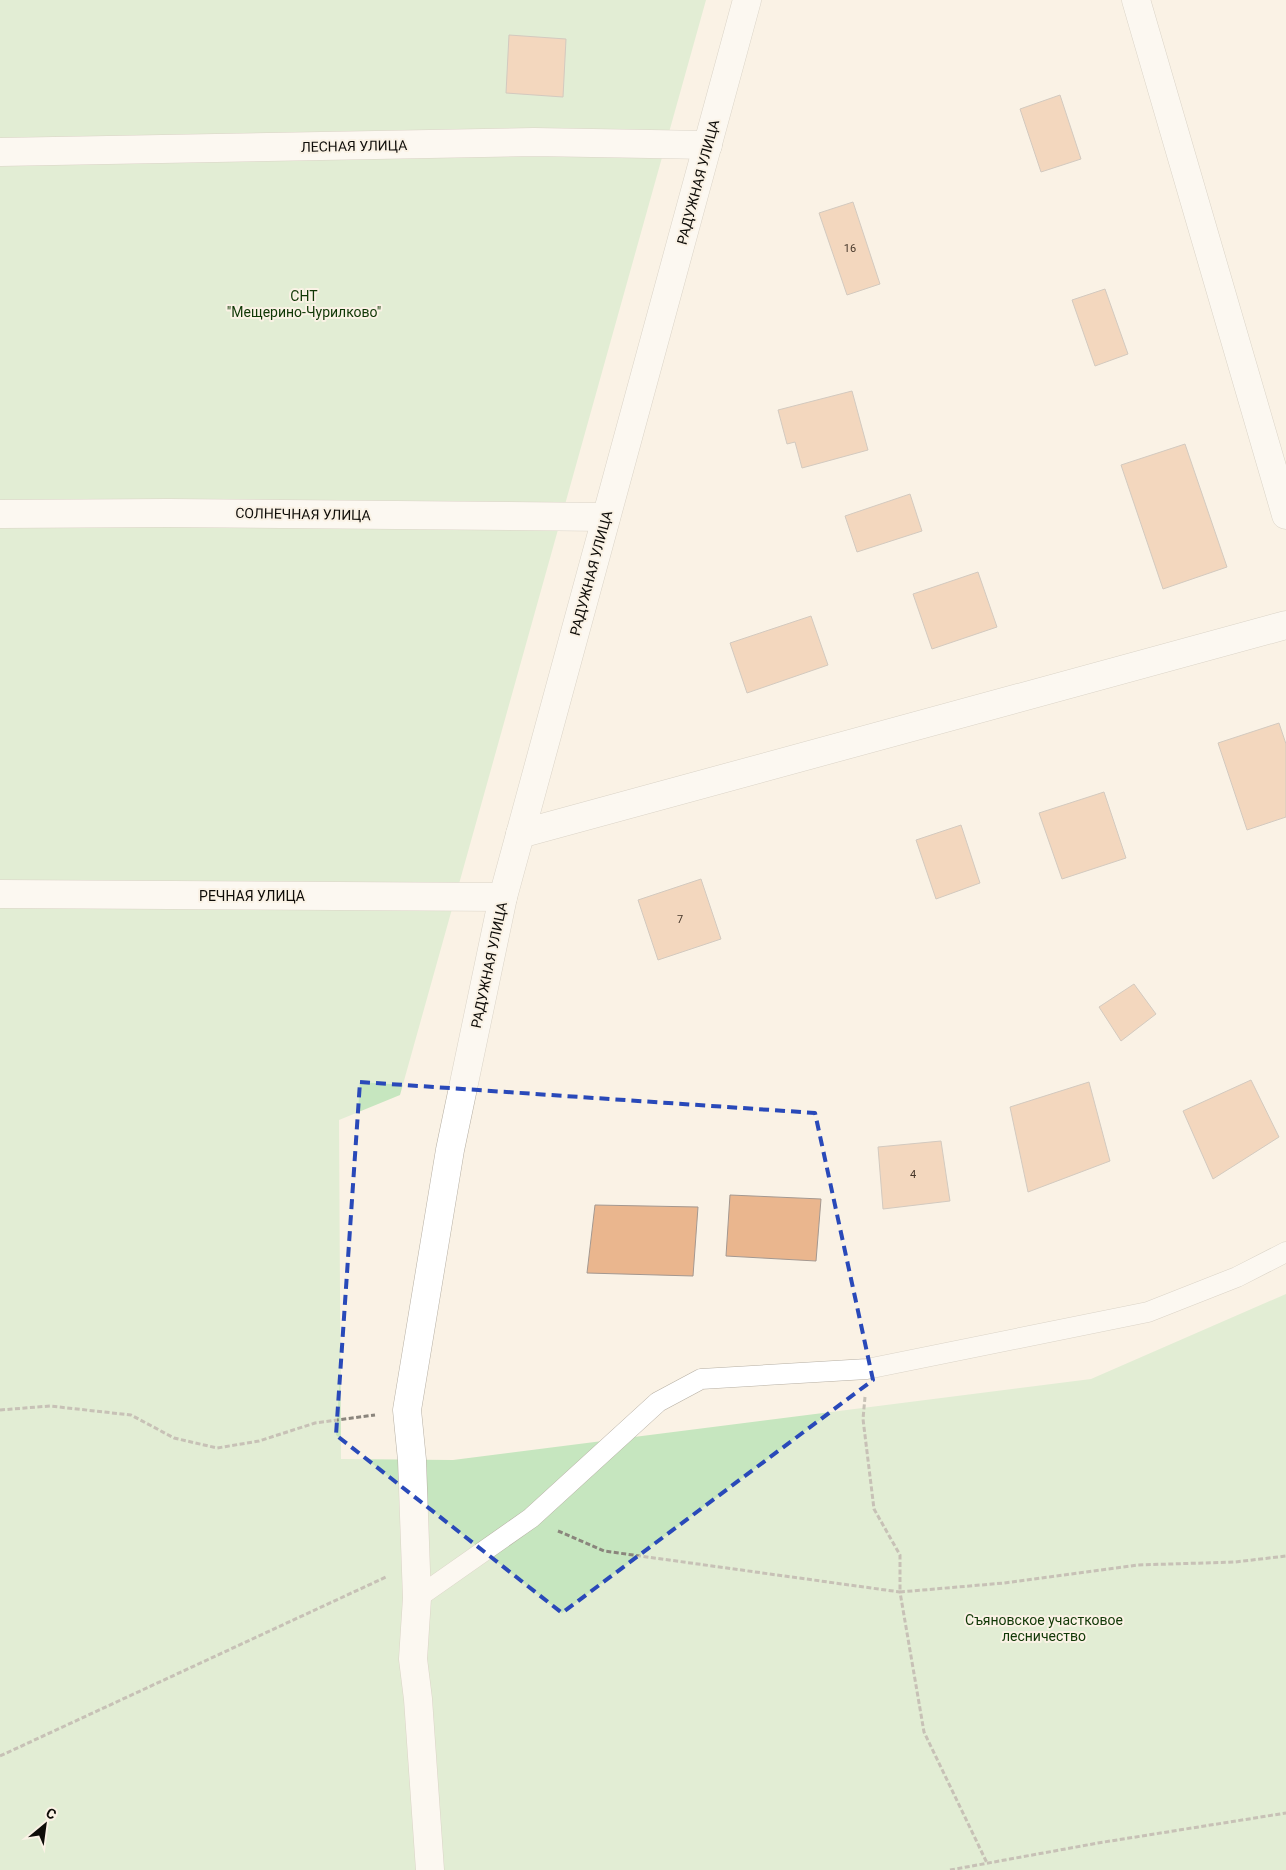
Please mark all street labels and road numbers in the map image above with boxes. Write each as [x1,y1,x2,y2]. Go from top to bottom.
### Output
street label: РАДУЖНАЯ УЛИЦА [674,118,722,246]
street label: ЛЕСНАЯ УЛИЦА [301,137,407,155]
street label: СОЛНЕЧНАЯ УЛИЦА [235,505,371,523]
street label: РАДУЖНАЯ УЛИЦА [567,509,615,637]
street label: РЕЧНАЯ УЛИЦА [199,888,305,904]
street label: РАДУЖНАЯ УЛИЦА [468,900,510,1030]

